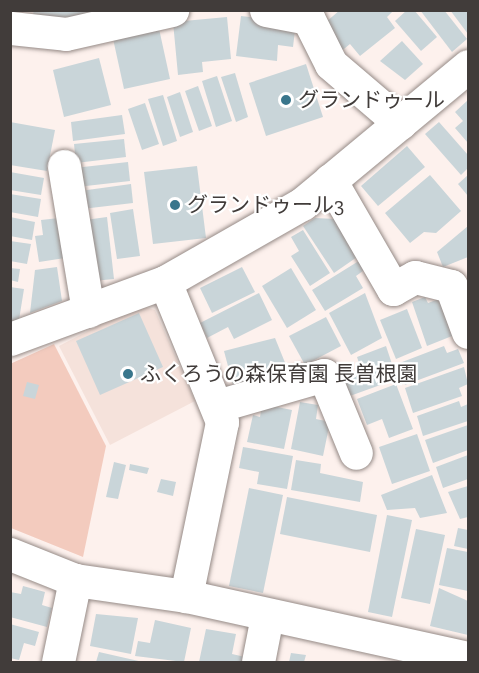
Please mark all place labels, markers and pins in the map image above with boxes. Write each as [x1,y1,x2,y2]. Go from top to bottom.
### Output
place label: グランドゥール [298,87,445,113]
marker: グランドゥール [279,93,293,107]
place label: グランドゥール3 [187,192,344,218]
marker: グランドゥール3 [168,198,182,212]
place label: ふくろうの森保育園 長曽根園 [140,361,418,387]
marker: ふくろうの森保育園 長曽根園 [121,367,135,381]

